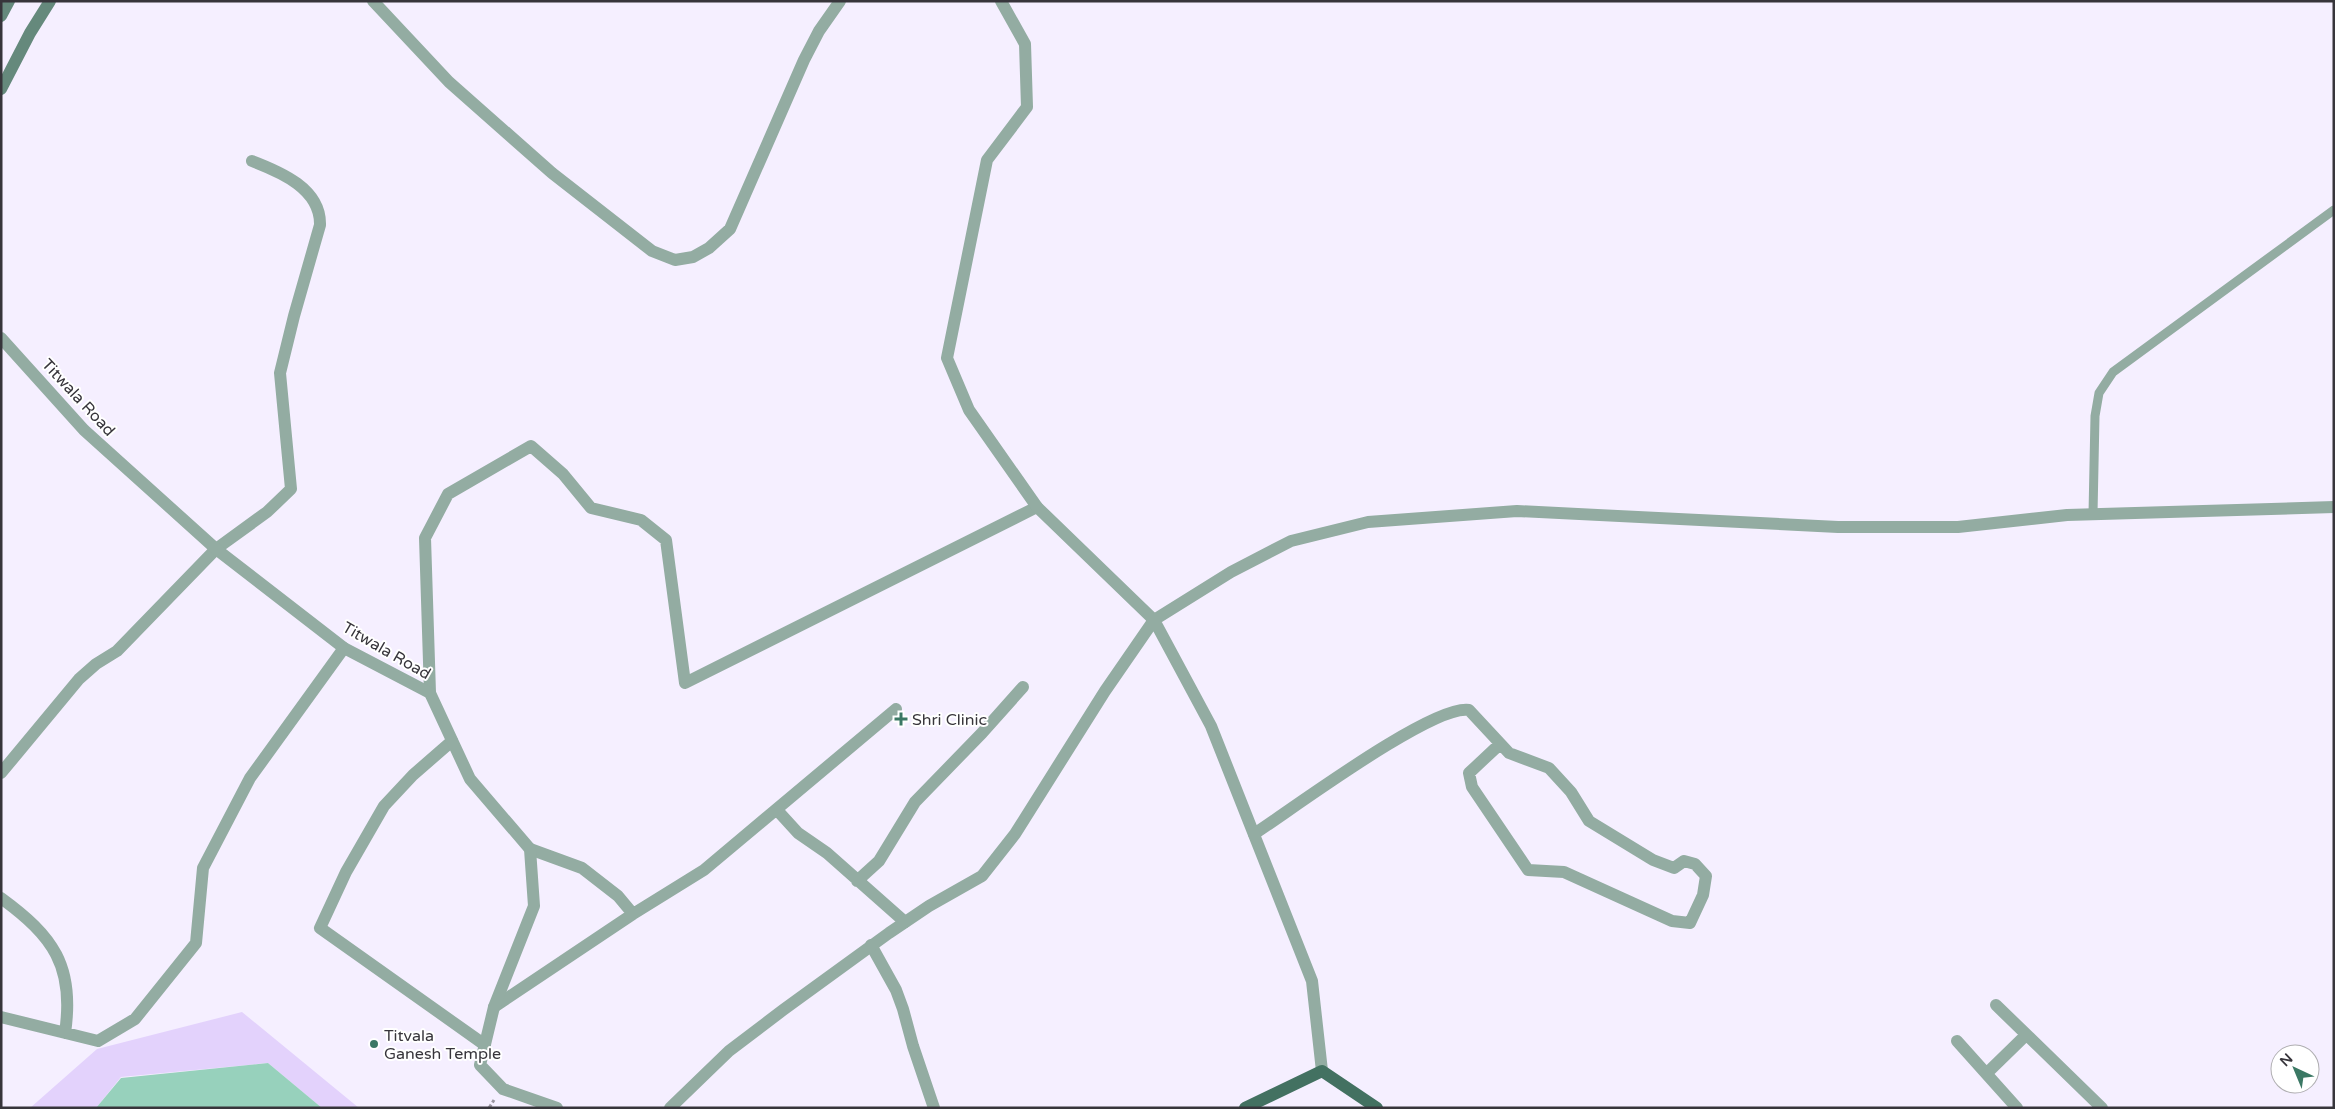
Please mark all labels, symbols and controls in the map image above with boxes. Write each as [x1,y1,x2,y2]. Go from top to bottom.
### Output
street label: Titwala Road [37,355,119,441]
street label: Titwala Road [339,618,434,684]
place label: Shri Clinic [912,710,987,730]
marker: Shri Clinic [894,712,908,726]
place label: Titvala Ganesh Temple [384,1026,501,1064]
marker: Titvala Ganesh Temple [368,1038,380,1050]
north arrow [2270,1044,2320,1094]
text: N [2276,1050,2296,1070]

